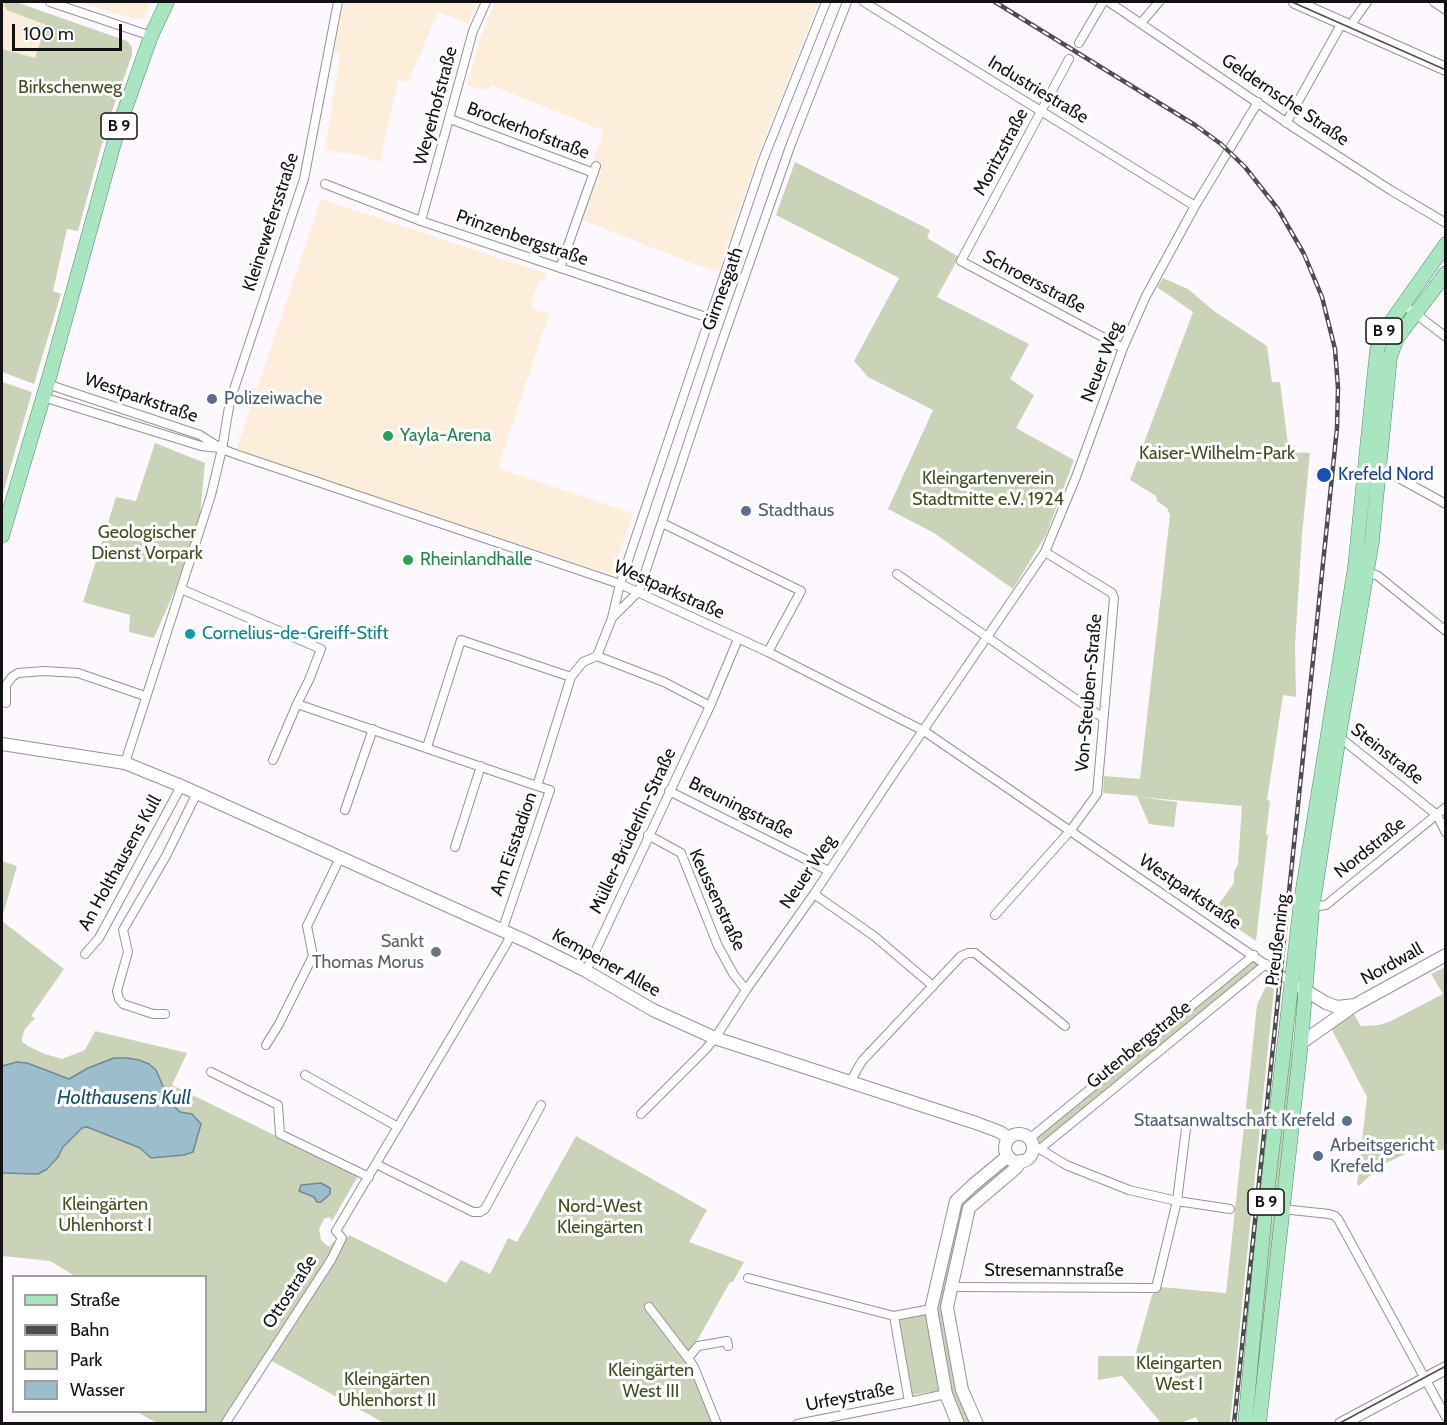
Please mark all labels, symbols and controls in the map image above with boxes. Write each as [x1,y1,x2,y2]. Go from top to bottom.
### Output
scale bar [15,12,124,50]
text: 100 m [23,23,74,45]
street label: Weyerhofstraße [410,44,462,168]
street label: Geldernsche Straße [1217,49,1353,151]
street label: Industriestraße [984,52,1092,128]
park label: Birkschenweg [18,77,122,99]
street label: Brockerhofstraße [464,98,592,164]
street label: Moritzstraße [969,105,1033,199]
road number: B 9 [101,113,137,139]
street label: Kleinewefersstraße [238,150,304,294]
street label: Prinzenbergstraße [453,205,591,271]
street label: Girmesgath [698,244,748,334]
street label: Schroersstraße [979,246,1089,318]
road number: B 9 [1366,318,1402,344]
street label: Neuer Weg [1077,319,1127,405]
street label: Westparkstraße [81,368,201,428]
place label: Polizeiwache [224,388,322,410]
marker: Polizeiwache [205,392,219,406]
place label: Yayla-Arena [400,425,491,447]
marker: Yayla-Arena [381,429,395,443]
park label: Kaiser-Wilhelm-Park [1139,443,1295,465]
place label: Krefeld Nord [1338,464,1434,486]
marker: Krefeld Nord [1315,466,1333,484]
park label: Kleingartenverein Stadtmitte e.V. 1924 [912,468,1064,510]
place label: Stadthaus [758,500,834,522]
marker: Stadthaus [739,504,753,518]
park label: Geologischer Dienst Vorpark [91,522,203,564]
place label: Rheinlandhalle [420,549,533,571]
marker: Rheinlandhalle [401,553,415,567]
street label: Westparkstraße [610,556,728,624]
street label: Von-Steuben-Straße [1071,613,1107,773]
place label: Cornelius-de-Greiff-Stift [202,623,389,645]
marker: Cornelius-de-Greiff-Stift [183,627,197,641]
street label: Steinstraße [1346,719,1428,789]
street label: Müller-Brüderlin-Straße [585,745,681,917]
street label: Breuningstraße [685,772,797,844]
street label: Am Eisstadion [486,789,542,899]
street label: An Holthausens Kull [74,792,166,934]
street label: Nordstraße [1330,813,1410,883]
street label: Neuer Weg [775,831,841,913]
street label: Keussenstraße [684,846,750,954]
street label: Westparkstraße [1135,850,1245,934]
street label: Preußenring [1262,893,1294,987]
street label: Kempener Allee [548,924,664,1002]
place label: Sankt Thomas Morus [312,931,424,974]
street label: Nordwall [1357,938,1427,990]
marker: Sankt Thomas Morus [429,945,443,959]
street label: Gutenbergstraße [1083,996,1195,1094]
water label: Holthausens Kull [57,1086,191,1110]
place label: Staatsanwaltschaft Krefeld [1134,1110,1335,1132]
marker: Staatsanwaltschaft Krefeld [1340,1114,1354,1128]
place label: Arbeitsgericht Krefeld [1330,1135,1435,1178]
marker: Arbeitsgericht Krefeld [1311,1149,1325,1163]
road number: B 9 [1248,1189,1284,1215]
park label: Kleingärten Uhlenhorst I [58,1194,152,1236]
park label: Nord-West Kleingärten [557,1196,643,1238]
street label: Ottostraße [258,1251,322,1333]
street label: Stresemannstraße [984,1260,1124,1282]
legend [12,1275,207,1413]
text: Straße [70,1289,120,1311]
text: Bahn [70,1319,109,1341]
text: Park [70,1349,102,1371]
park label: Kleingarten West I [1136,1353,1222,1396]
park label: Kleingärten West III [608,1360,694,1402]
park label: Kleingärten Uhlenhorst II [338,1369,436,1412]
street label: Urfeystraße [804,1378,896,1416]
text: Wasser [70,1379,125,1401]

